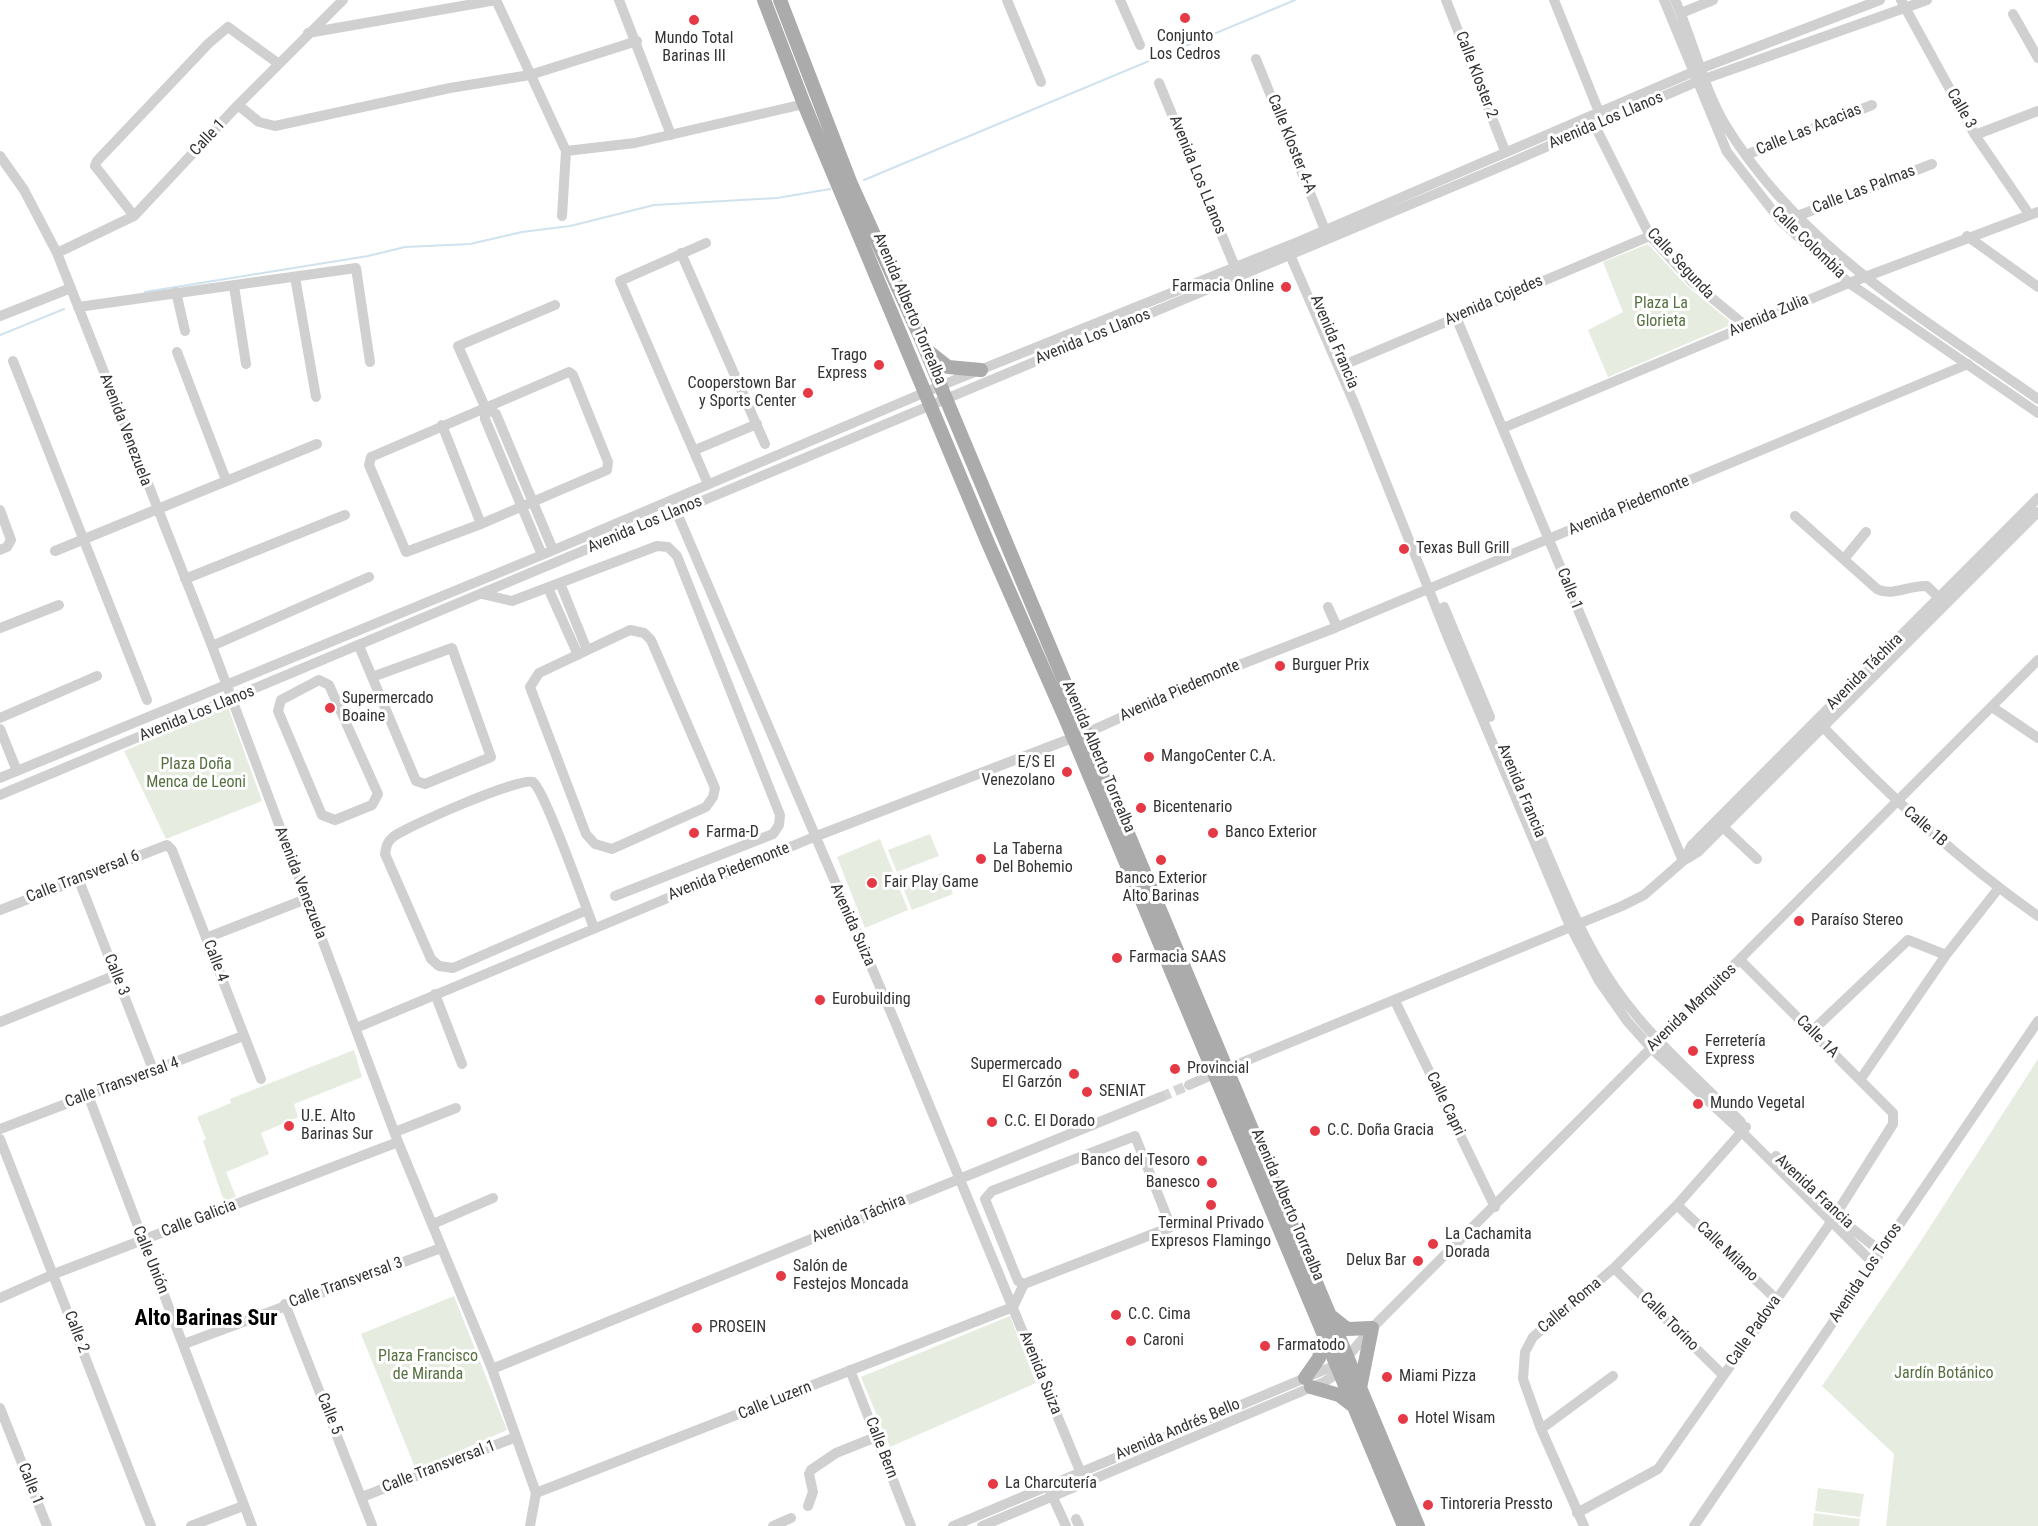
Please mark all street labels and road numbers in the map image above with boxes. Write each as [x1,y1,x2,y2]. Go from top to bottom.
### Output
street label: Calle Kloster 2 [1451,29,1501,121]
street label: Calle 3 [1942,86,1980,132]
street label: Avenida Los Llanos [1546,88,1666,154]
street label: Calle Kloster 4-A [1262,92,1320,196]
street label: Calle Las Acacias [1754,100,1864,160]
street label: Avenida Los LLanos [1164,113,1230,237]
street label: Calle 1 [186,116,230,160]
street label: Calle Las Palmas [1810,162,1918,218]
street label: Calle Colombia [1767,203,1849,283]
street label: Calle Segunda [1642,225,1718,303]
street label: Avenida Alberto Torrealba [868,230,950,388]
street label: Avenida Cojedes [1442,272,1546,330]
street label: Avenida Zulia [1726,291,1812,341]
street label: Avenida Francia [1306,292,1362,392]
street label: Avenida Los Llanos [1033,305,1153,369]
street label: Avenida Venezuela [95,371,155,489]
street label: Avenida Piedemonte [1566,472,1692,540]
street label: Avenida Los Llanos [585,492,705,558]
street label: Calle 1 [1552,565,1586,613]
street label: Avenida Táchira [1823,630,1907,714]
street label: Avenida Piedemonte [1117,656,1243,726]
street label: Avenida Alberto Torrealba [1057,678,1139,836]
street label: Avenida Los Llanos [137,682,257,746]
street label: Avenida Francia [1493,741,1549,841]
street label: Calle 1B [1899,803,1951,851]
street label: Avenida Venezuela [270,824,330,942]
street label: Avenida Piedemonte [665,839,793,905]
street label: Calle Transversal 6 [24,847,142,907]
street label: Avenida Suiza [825,881,879,969]
street label: Calle 4 [198,937,232,985]
street label: Calle 3 [99,951,133,999]
street label: Avenida Marquitos [1643,960,1741,1056]
street label: Calle 1A [1792,1012,1842,1062]
street label: Calle Transversal 4 [63,1054,181,1112]
street label: Calle Capri [1421,1069,1469,1139]
street label: Avenida Alberto Torrealba [1246,1126,1328,1284]
street label: Avenida Francia [1771,1151,1857,1233]
street label: Avenida Táchira [809,1191,909,1247]
street label: Calle Galicia [159,1196,239,1242]
street label: Calle Milano [1692,1218,1762,1286]
street label: Avenida Los Toros [1826,1220,1906,1326]
street label: Calle Unión [128,1223,172,1297]
street label: Calle Transversal 3 [287,1254,405,1312]
street label: Caller Roma [1535,1274,1605,1338]
street label: Calle Torino [1636,1289,1702,1355]
street label: Calle Padova [1723,1292,1785,1370]
street label: Calle 2 [59,1308,93,1356]
street label: Avenida Suiza [1015,1329,1065,1417]
street label: Calle Luzern [736,1378,814,1424]
street label: Calle 5 [312,1390,346,1438]
street label: Avenida Andrés Bello [1113,1395,1243,1465]
street label: Calle Bern [861,1415,901,1481]
street label: Calle Transversal 1 [380,1437,498,1497]
street label: Calle 1 [13,1460,47,1508]

